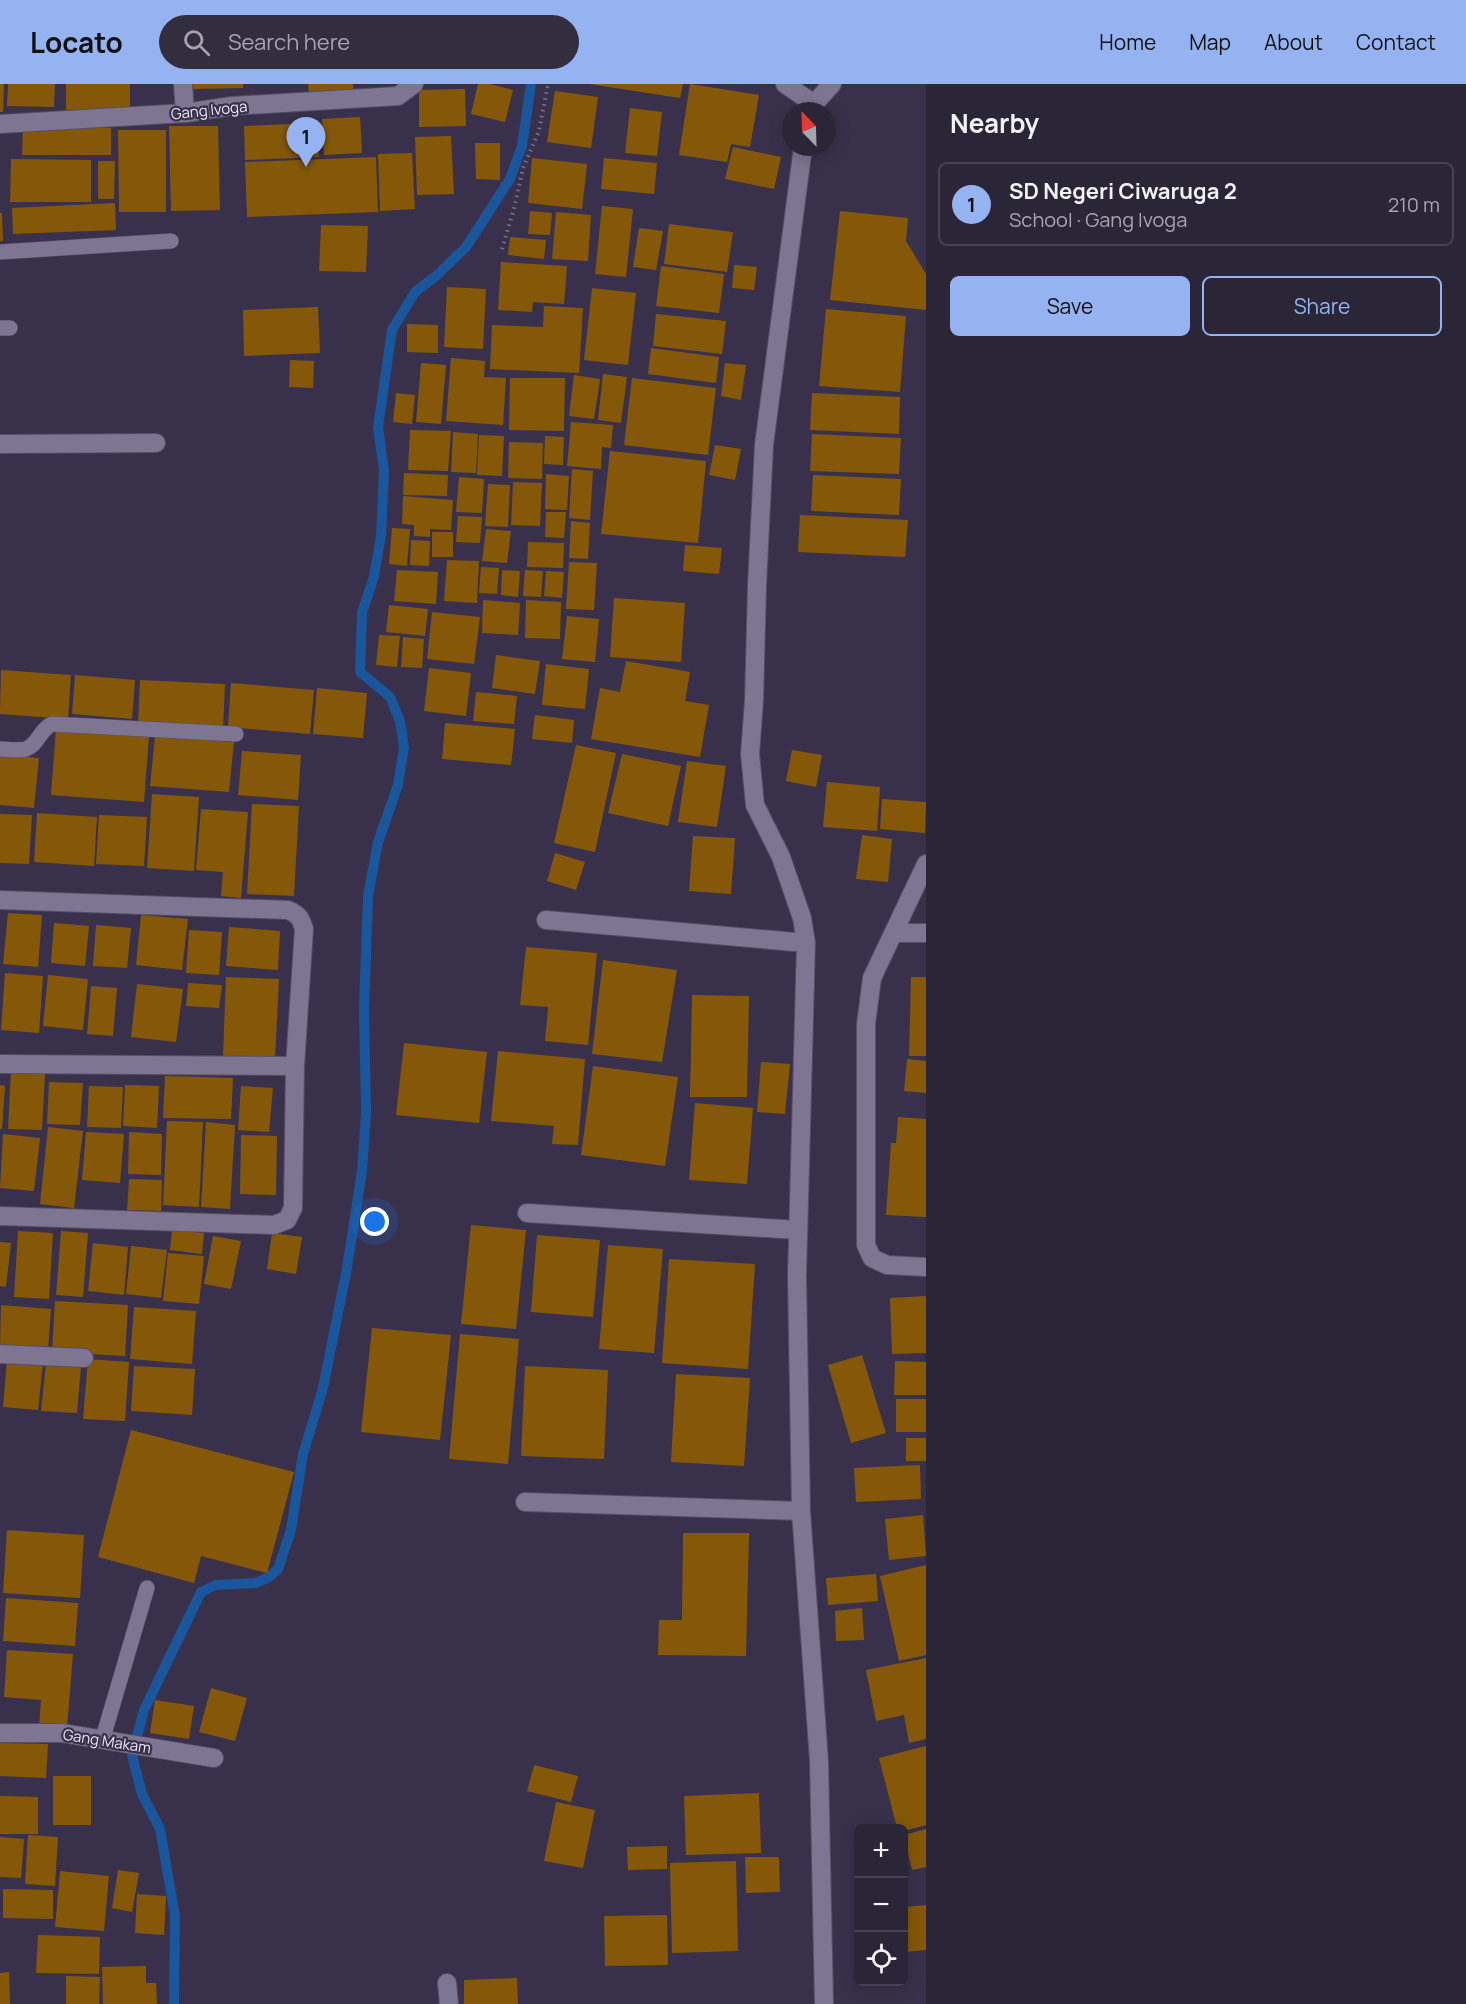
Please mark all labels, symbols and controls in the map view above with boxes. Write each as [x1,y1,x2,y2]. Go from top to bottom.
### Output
search box [159,15,579,69]
text: Locato [30,23,123,61]
icon: search [180,26,213,59]
text: Search here [228,27,350,57]
text: Home [1099,28,1156,56]
text: Map [1189,28,1231,56]
text: About [1264,28,1323,56]
text: Contact [1356,28,1436,56]
street label: Gang Ivoga [170,96,248,124]
north arrow [782,102,836,156]
text: Nearby [950,105,1039,141]
pin: 1 [286,118,326,167]
text: SD Negeri Ciwaruga 2 [1009,176,1237,206]
text: 1 [967,191,976,218]
text: 210 m [1388,191,1440,218]
text: School · Gang Ivoga [1009,206,1187,233]
button: Save [950,276,1190,336]
button: Share [1202,276,1442,336]
your location [360,1207,389,1236]
street label: Gang Makam [61,1724,153,1758]
map controls [854,1824,908,1986]
button: + [854,1824,908,1878]
button: − [854,1878,908,1932]
button: locate [854,1932,908,1986]

